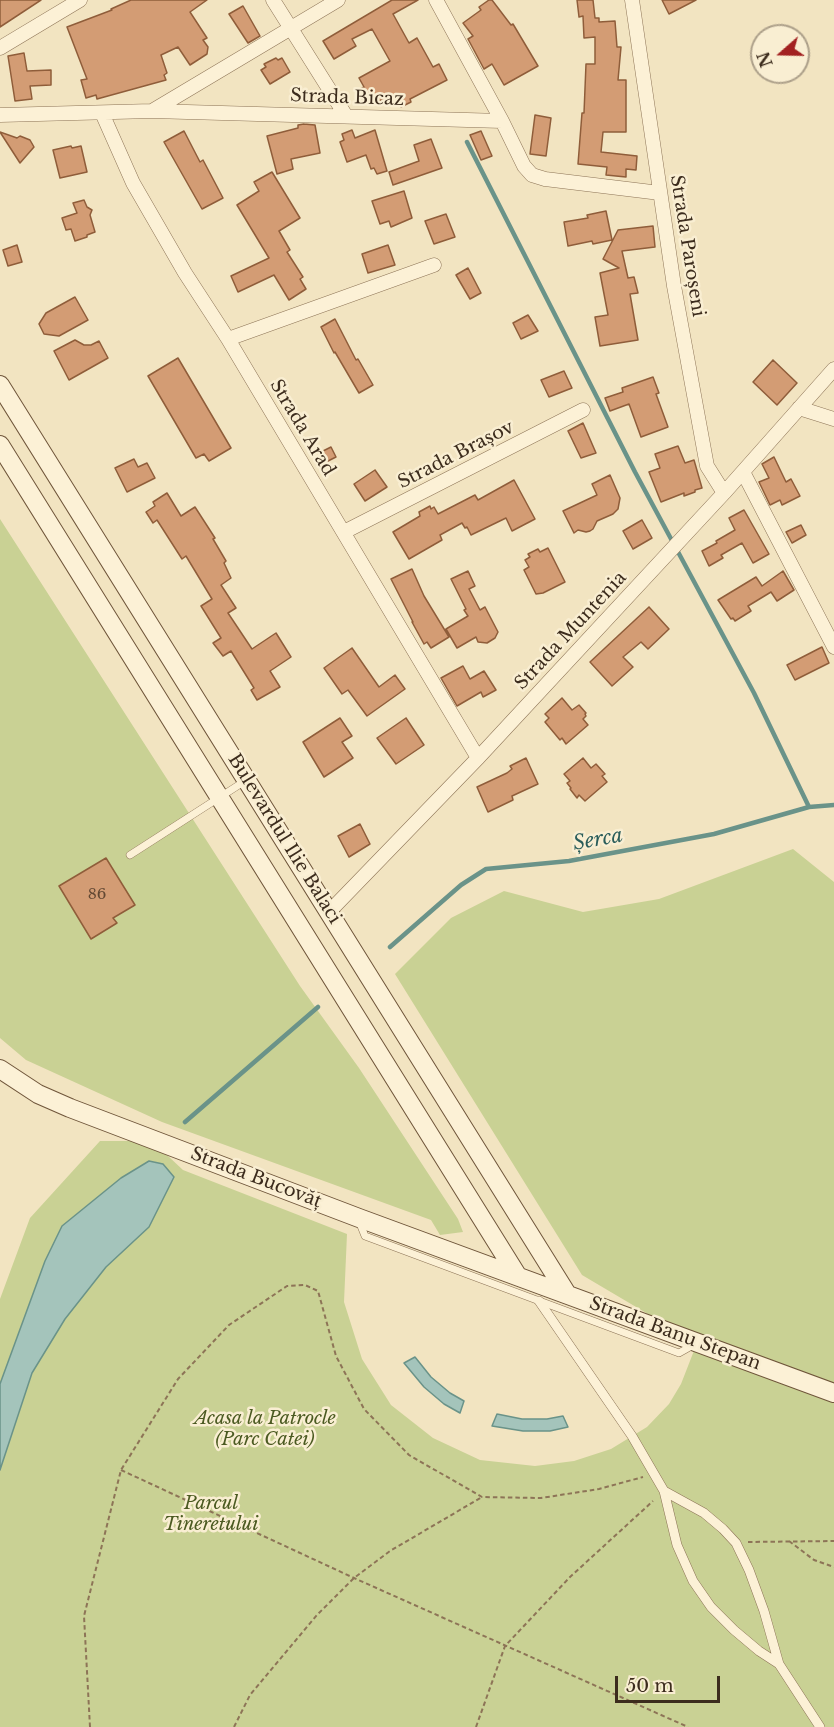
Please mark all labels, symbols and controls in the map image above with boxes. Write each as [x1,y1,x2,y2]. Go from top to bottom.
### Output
north arrow [750,24,810,84]
text: N [753,49,777,70]
street label: Strada Bicaz [290,85,404,111]
street label: Strada Paroșeni [665,173,709,319]
street label: Strada Arad [265,376,339,480]
street label: Strada Brașov [394,417,518,493]
street label: Strada Muntenia [511,567,631,695]
street label: Bulevardul Ilie Balaci [223,750,345,928]
water label: Șerca [571,824,625,856]
house number: 86 [88,886,106,904]
street label: Strada Bucovăț [187,1143,325,1213]
street label: Strada Banu Stepan [586,1293,764,1375]
park label: Acasa la Patrocle (Parc Catei) [194,1408,336,1450]
park label: Parcul Tineretului [164,1493,258,1536]
scale bar [618,1664,723,1702]
text: 50 m [626,1675,674,1697]

